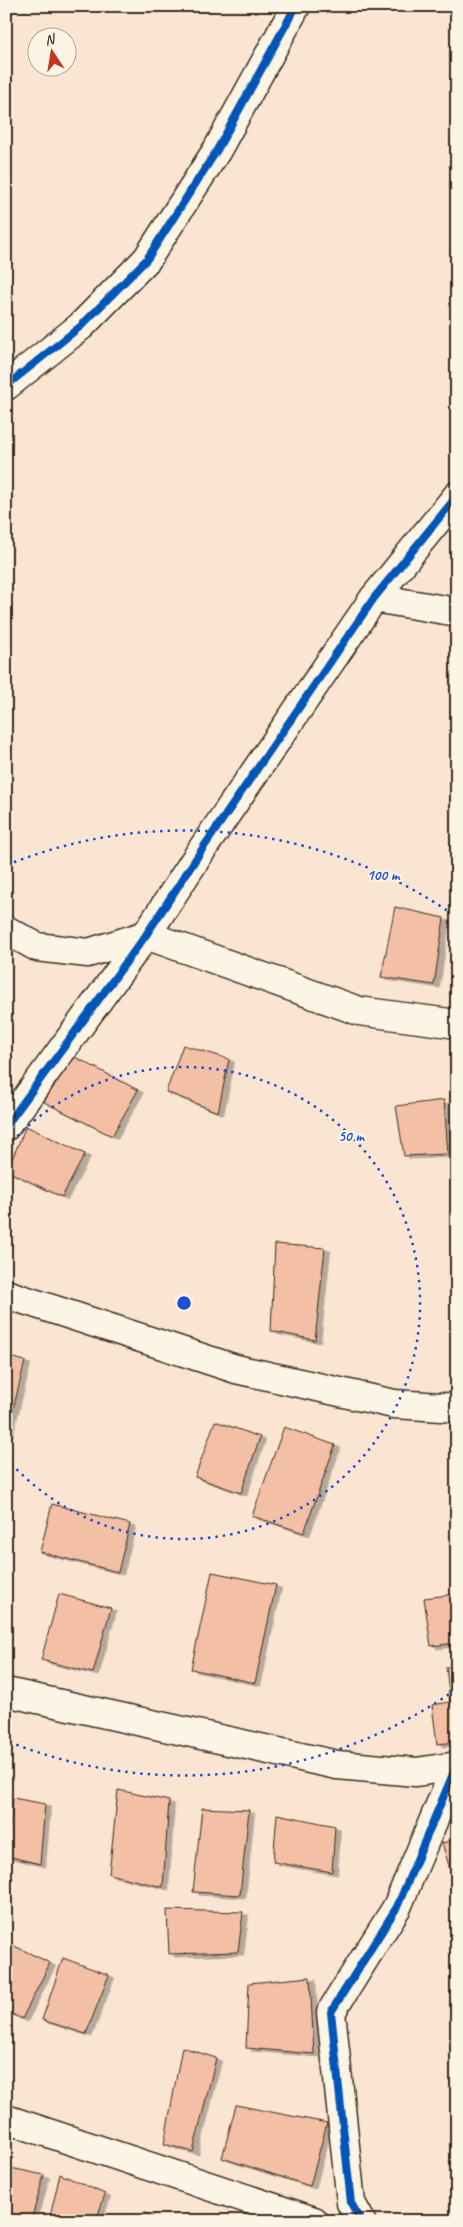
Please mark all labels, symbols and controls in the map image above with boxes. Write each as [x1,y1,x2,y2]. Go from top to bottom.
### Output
north arrow [28,28,78,78]
text: N [43,30,58,49]
text: 100 m [367,866,401,885]
text: 50 m [338,1127,365,1146]
centre of rings [175,1294,193,1312]

